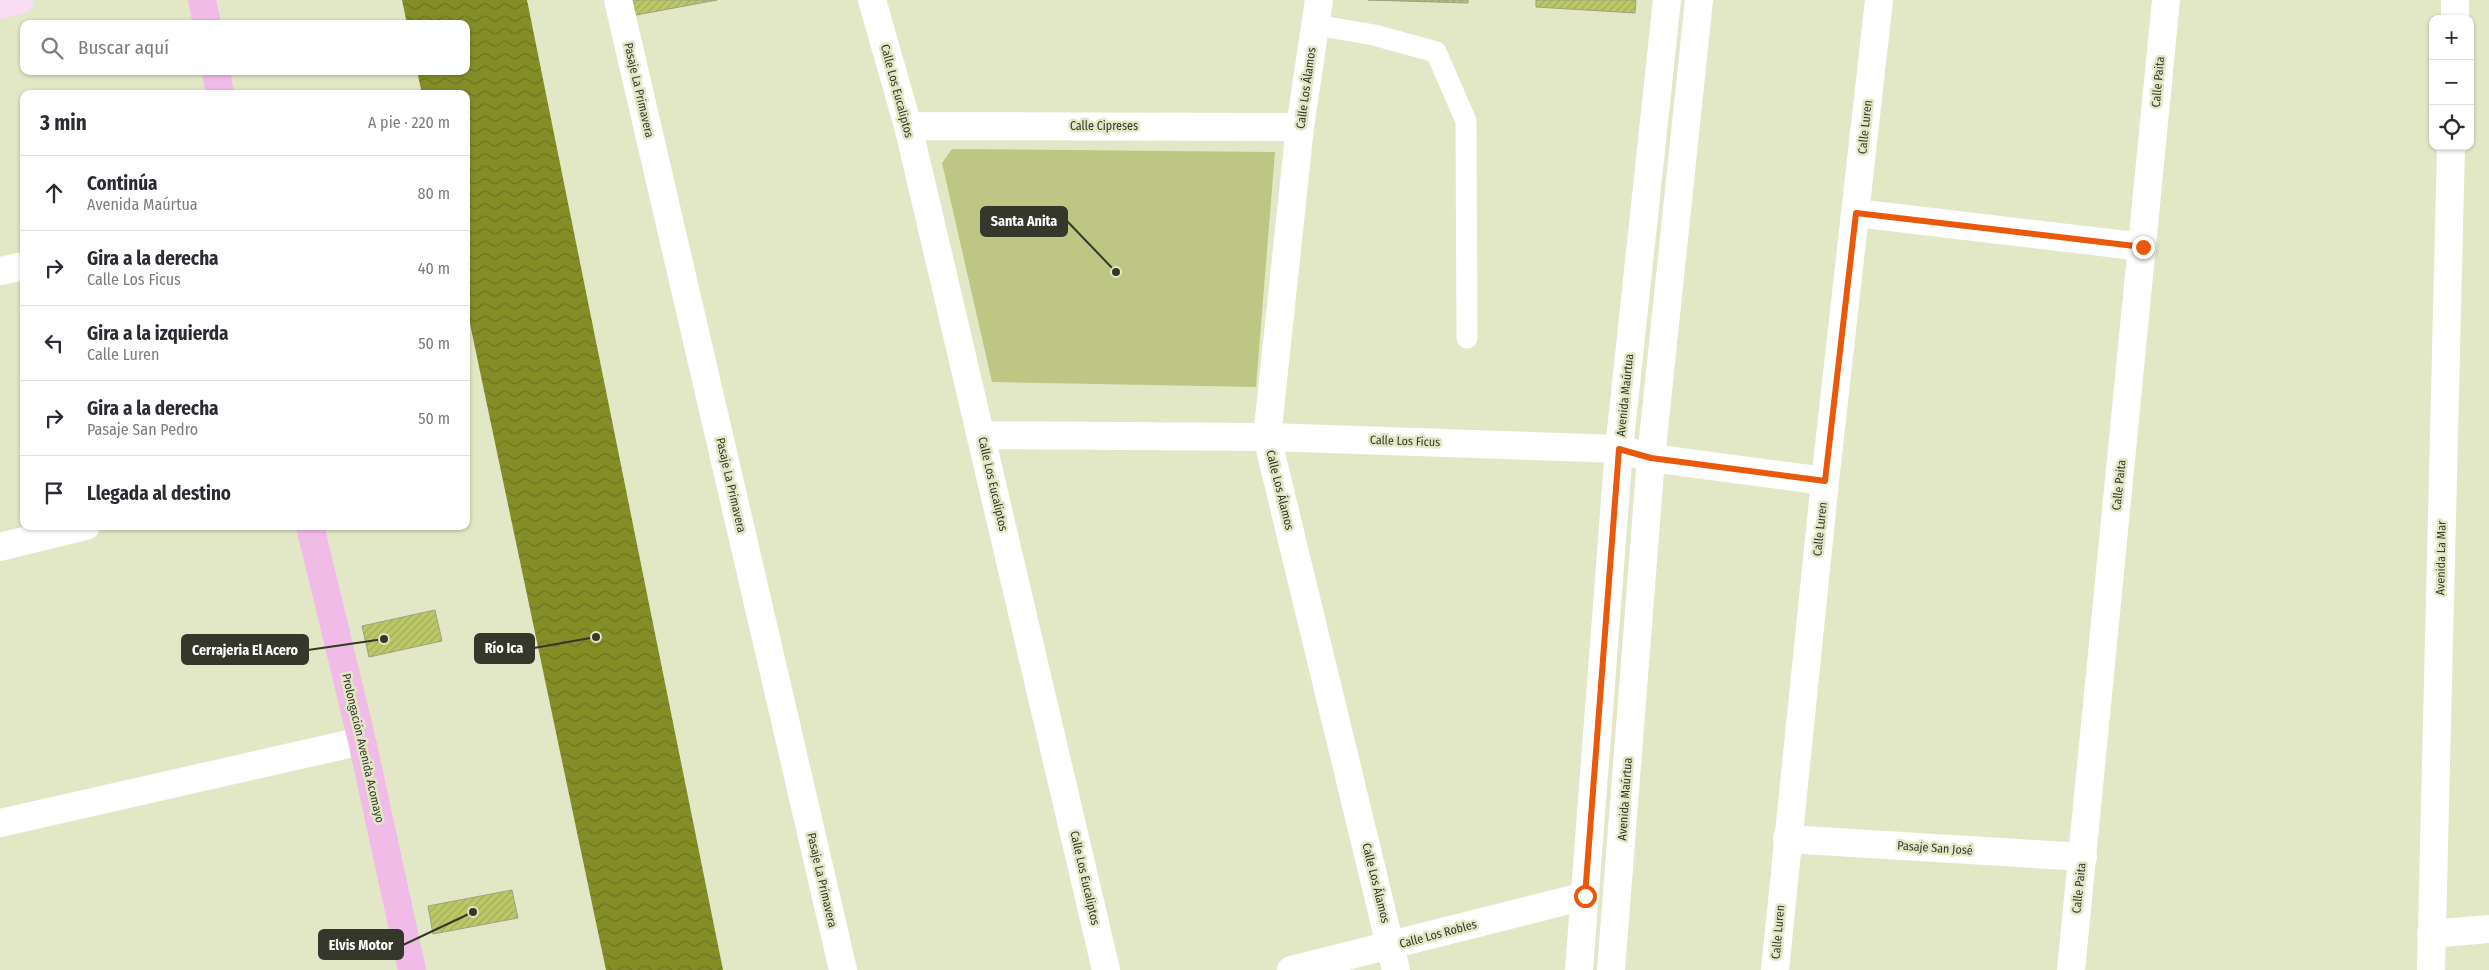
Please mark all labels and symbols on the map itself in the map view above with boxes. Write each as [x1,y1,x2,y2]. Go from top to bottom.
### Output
street label: Pasaje La Primavera [621,41,657,139]
street label: Calle Los Eucaliptos [878,43,916,139]
street label: Calle Los Álamos [1292,46,1319,130]
street label: Calle Paita [2149,56,2167,108]
street label: Calle Luren [1855,99,1875,155]
street label: Calle Cipreses [1070,119,1138,133]
callout: Santa Anita [981,207,1067,236]
text: Santa Anita [991,213,1057,230]
route end [2132,236,2155,259]
street label: Avenida Maúrtua [1614,353,1636,437]
street label: Calle Los Ficus [1370,433,1440,449]
street label: Calle Los Eucaliptos [975,435,1011,533]
street label: Pasaje La Primavera [713,436,749,534]
street label: Calle Los Álamos [1263,448,1298,531]
street label: Calle Paita [2109,459,2129,511]
street label: Calle Luren [1810,501,1830,557]
street label: Avenida La Mar [2433,520,2449,595]
callout: Río Ica [475,634,534,663]
callout: Cerrajeria El Acero [182,635,308,664]
text: Río Ica [485,640,523,657]
text: Cerrajeria El Acero [192,642,299,659]
street label: Prolongación Avenida Acomayo [339,672,387,824]
street label: Avenida Maúrtua [1615,757,1635,841]
street label: Calle Los Eucaliptos [1067,829,1103,927]
street label: Pasaje La Primavera [804,831,840,929]
street label: Pasaje San José [1897,838,1973,858]
street label: Calle Los Álamos [1359,841,1394,924]
street label: Calle Paita [2069,862,2089,914]
route start [1574,885,1597,908]
street label: Calle Luren [1769,904,1787,960]
street label: Calle Los Robles [1398,917,1478,951]
callout: Elvis Motor [319,930,403,959]
text: Elvis Motor [329,937,394,954]

